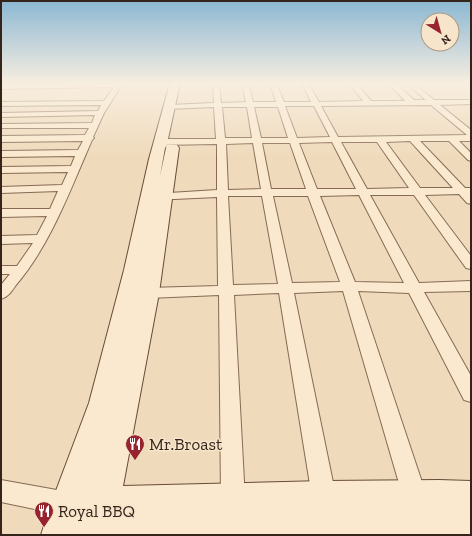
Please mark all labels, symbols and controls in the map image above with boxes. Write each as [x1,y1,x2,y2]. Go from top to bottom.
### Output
north arrow [420,12,460,52]
text: N [438,32,453,48]
restaurant icon: Mr.Broast [124,433,146,461]
place label: Mr.Broast [149,434,223,454]
restaurant icon: Royal BBQ [33,500,55,528]
place label: Royal BBQ [58,501,135,521]

